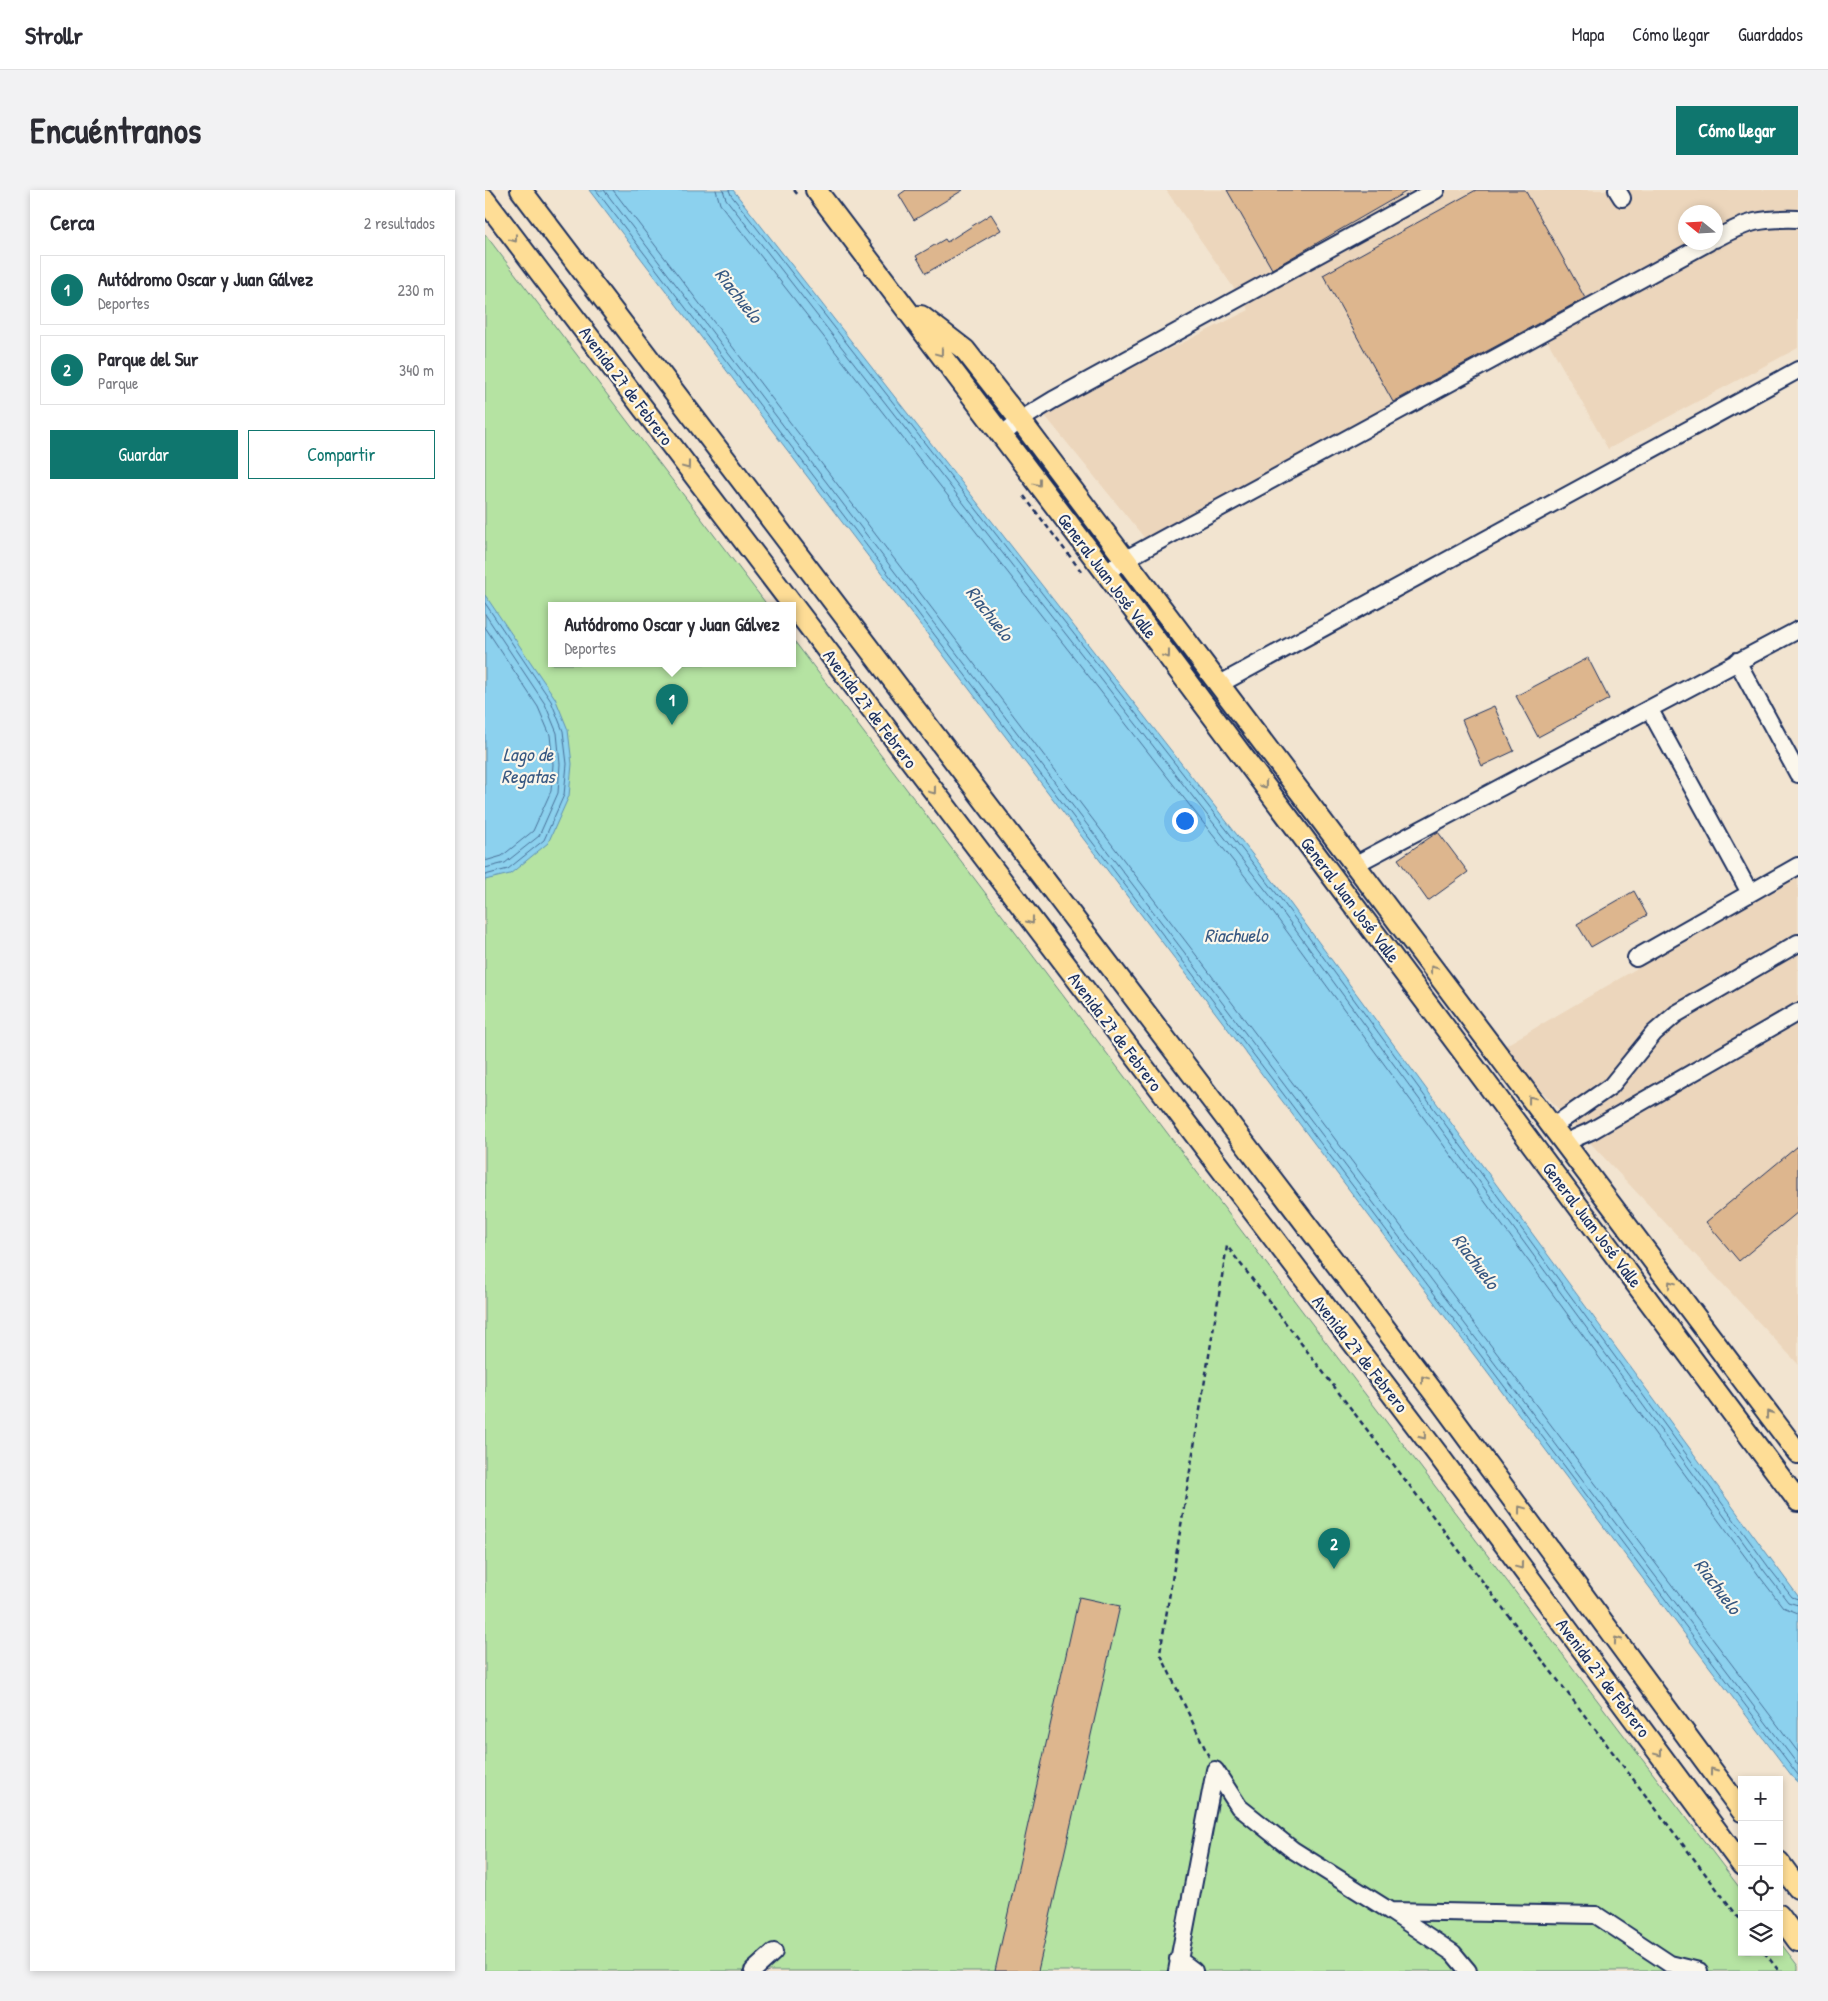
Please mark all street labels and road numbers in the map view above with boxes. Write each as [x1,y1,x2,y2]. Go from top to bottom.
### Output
street label: Avenida 27 de Febrero [573,321,679,450]
street label: General Juan José Valle [1052,508,1163,644]
street label: Avenida 27 de Febrero [817,644,923,773]
street label: General Juan José Valle [1295,832,1406,968]
street label: Avenida 27 de Febrero [1062,967,1168,1096]
street label: General Juan José Valle [1537,1157,1648,1293]
street label: Avenida 27 de Febrero [1307,1290,1414,1418]
street label: Avenida 27 de Febrero [1550,1613,1656,1742]

